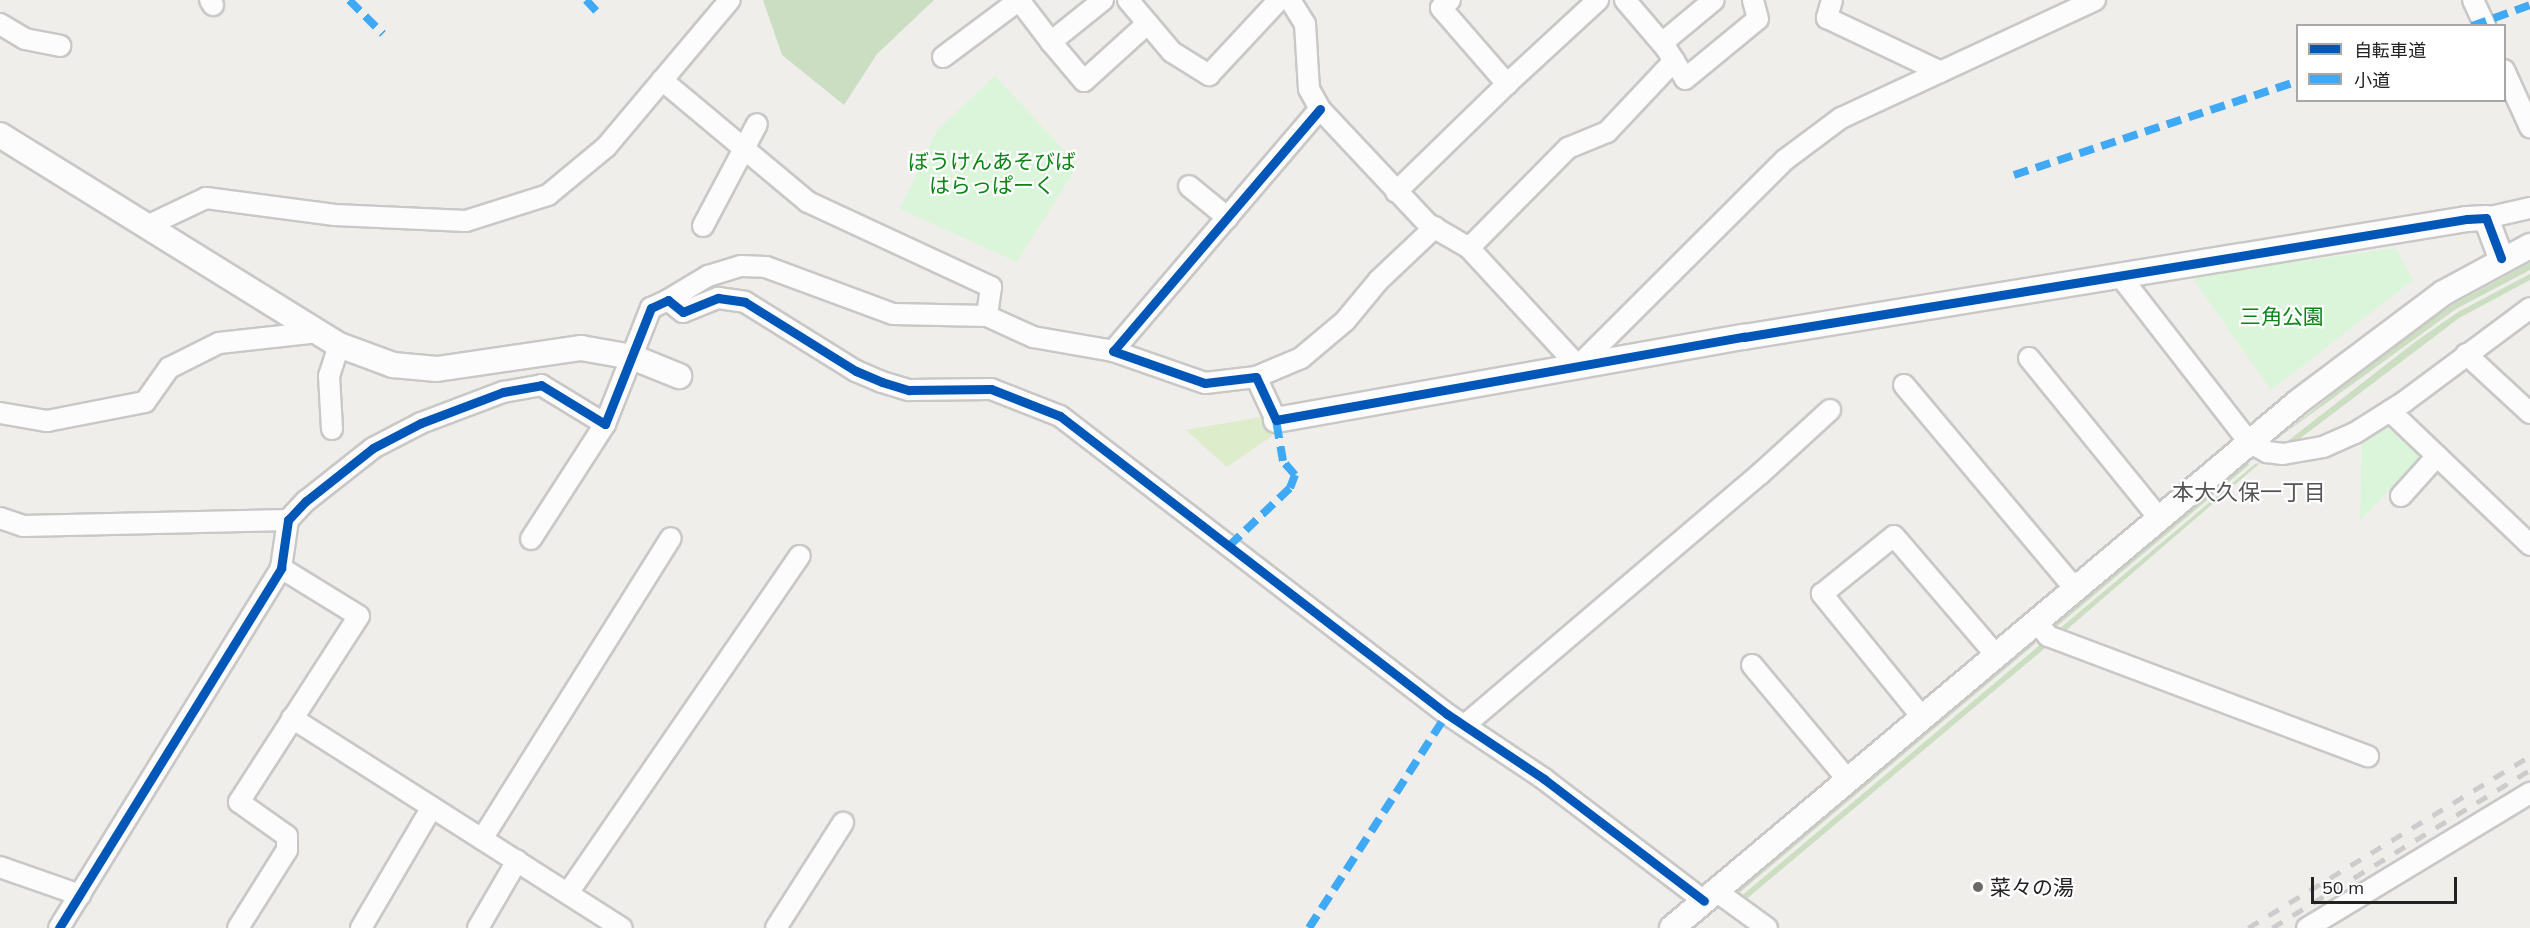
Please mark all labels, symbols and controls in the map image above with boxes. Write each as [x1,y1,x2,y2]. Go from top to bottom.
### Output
legend [2296,24,2506,102]
text: 自転車道 [2354,39,2426,62]
text: 小道 [2354,69,2390,92]
park label: ぼうけんあそびば はらっぱーく [908,148,1076,198]
park label: 三角公園 [2240,303,2324,329]
district label: 本大久保一丁目 [2172,480,2326,506]
scale bar [2314,865,2460,903]
place label: 菜々の湯 [1990,874,2074,900]
text: 50 m [2322,876,2364,899]
marker: 菜々の湯 [1971,880,1985,894]

